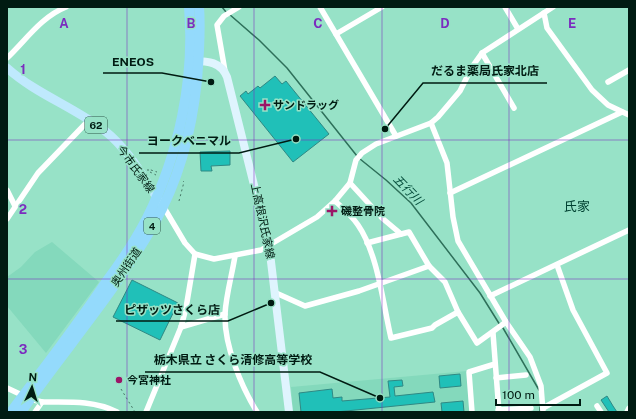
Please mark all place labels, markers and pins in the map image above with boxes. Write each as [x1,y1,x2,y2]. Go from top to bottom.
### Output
callout: ENEOS [103,49,162,73]
callout: だるま薬局氏家北店 [423,59,547,83]
place label: サンドラッグ [273,99,339,111]
marker: サンドラッグ [260,100,270,110]
callout: ヨークベニマル [139,129,239,153]
marker: 磯整骨院 [326,205,338,217]
place label: 磯整骨院 [341,205,385,217]
callout: ピザッツさくら店 [116,297,228,321]
callout: 栃木県立 さくら清修高等学校 [145,348,320,372]
place label: 今宮神社 [127,374,171,386]
marker: 今宮神社 [114,375,124,385]

